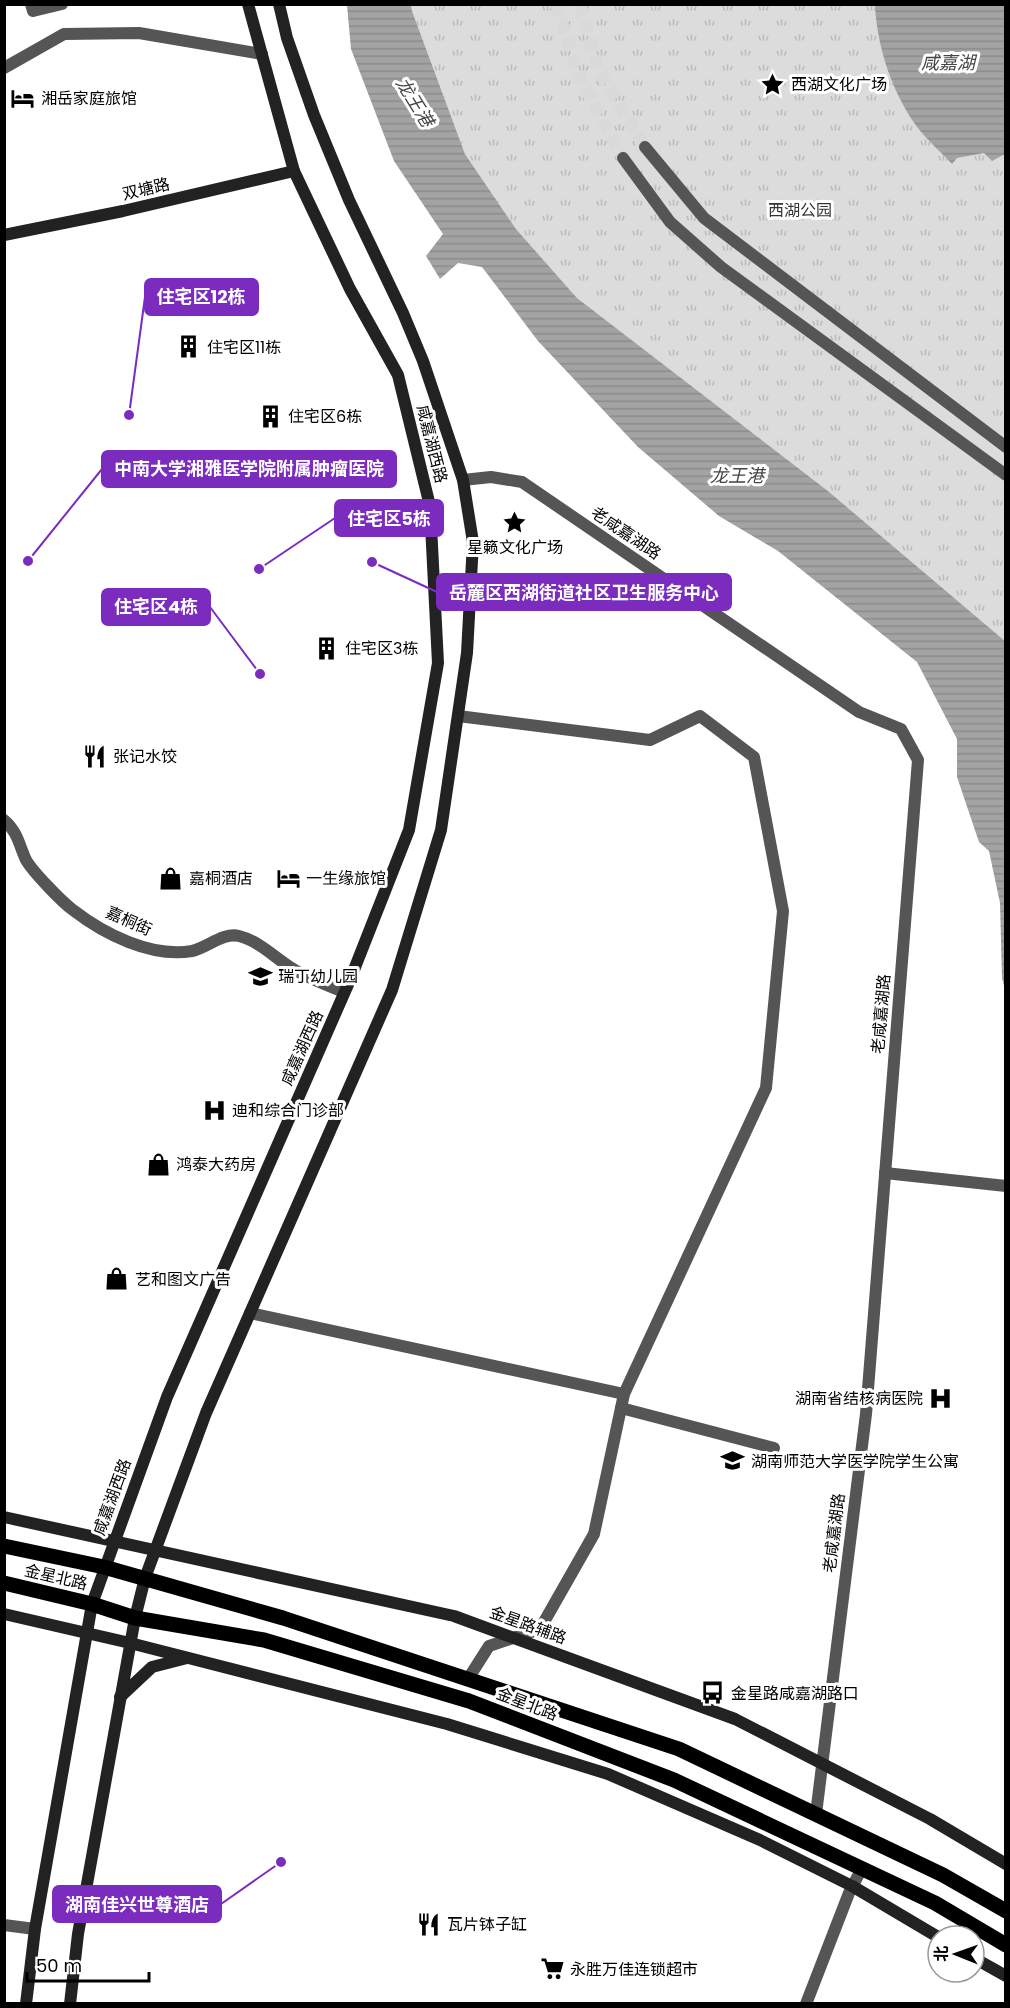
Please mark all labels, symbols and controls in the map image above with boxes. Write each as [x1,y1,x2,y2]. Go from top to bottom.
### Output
water label: 咸嘉湖 [921,50,978,75]
place icon: 西湖文化广场 [760,71,786,97]
water label: 龙王港 [390,72,441,134]
place label: 西湖文化广场 [791,73,887,96]
hotel icon: 湘岳家庭旅馆 [10,85,36,111]
place label: 湘岳家庭旅馆 [41,87,137,110]
street label: 双塘路 [120,172,172,206]
park label: 西湖公园 [768,199,832,222]
callout: 住宅区12栋 [145,279,258,315]
text: 住宅区12栋 [156,284,246,309]
building icon: 住宅区11栋 [176,334,202,360]
place label: 住宅区11栋 [207,336,281,359]
street label: 咸嘉湖西路 [411,402,453,486]
building icon: 住宅区6栋 [257,403,283,429]
place label: 住宅区6栋 [288,405,362,428]
callout: 中南大学湘雅医学院附属肿瘤医院 [102,451,396,487]
text: 中南大学湘雅医学院附属肿瘤医院 [114,456,384,481]
water label: 龙王港 [710,463,767,488]
callout: 住宅区5栋 [335,500,443,536]
street label: 老咸嘉湖路 [586,501,666,565]
text: 住宅区5栋 [347,506,431,531]
place icon: 星籁文化广场 [502,509,528,535]
place label: 星籁文化广场 [467,536,563,559]
callout: 岳麓区西湖街道社区卫生服务中心 [437,574,731,610]
text: 岳麓区西湖街道社区卫生服务中心 [449,580,719,605]
callout: 住宅区4栋 [102,589,210,625]
text: 住宅区4栋 [114,594,198,619]
building icon: 住宅区3栋 [314,635,340,661]
place label: 住宅区3栋 [345,637,418,660]
restaurant icon: 张记水饺 [82,743,108,769]
place label: 张记水饺 [113,745,177,768]
shop icon: 嘉桐酒店 [158,865,184,891]
hotel icon: 一生缘旅馆 [275,865,301,891]
place label: 嘉桐酒店 [189,867,253,890]
place label: 一生缘旅馆 [306,867,386,890]
street label: 嘉桐街 [102,901,156,941]
school or university icon: 瑞丁幼儿园 [247,963,273,989]
place label: 瑞丁幼儿园 [278,965,358,988]
street label: 老咸嘉湖路 [866,973,896,1055]
street label: 咸嘉湖西路 [275,1007,329,1089]
hospital icon: 迪和综合门诊部 [201,1097,227,1123]
place label: 迪和综合门诊部 [232,1099,344,1122]
shop icon: 鸿泰大药房 [145,1151,171,1177]
place label: 鸿泰大药房 [176,1153,256,1176]
shop icon: 艺和图文广告 [104,1266,130,1292]
place label: 艺和图文广告 [135,1268,231,1291]
hospital icon: 湖南省结核病医院 [928,1385,954,1411]
place label: 湖南省结核病医院 [795,1387,923,1410]
school or university icon: 湖南师范大学医学院学生公寓 [720,1448,746,1474]
place label: 湖南师范大学医学院学生公寓 [751,1450,959,1473]
street label: 咸嘉湖西路 [88,1455,136,1539]
street label: 老咸嘉湖路 [818,1492,850,1574]
street label: 金星北路 [22,1559,90,1595]
street label: 金星路辅路 [486,1601,570,1649]
bus stop icon: 金星路咸嘉湖路口 [700,1680,726,1706]
street label: 金星北路 [493,1682,561,1726]
place label: 金星路咸嘉湖路口 [731,1682,859,1705]
callout: 湖南佳兴世尊酒店 [53,1886,221,1922]
text: 湖南佳兴世尊酒店 [65,1892,209,1917]
restaurant icon: 瓦片钵子缸 [416,1911,442,1937]
place label: 瓦片钵子缸 [447,1913,527,1936]
north arrow [926,1924,986,1984]
scale bar [27,1945,148,1983]
text: 北 [930,1946,953,1962]
text: 50 m [36,1953,82,1978]
supermarket icon: 永胜万佳连锁超市 [539,1956,565,1982]
place label: 永胜万佳连锁超市 [570,1958,698,1981]

